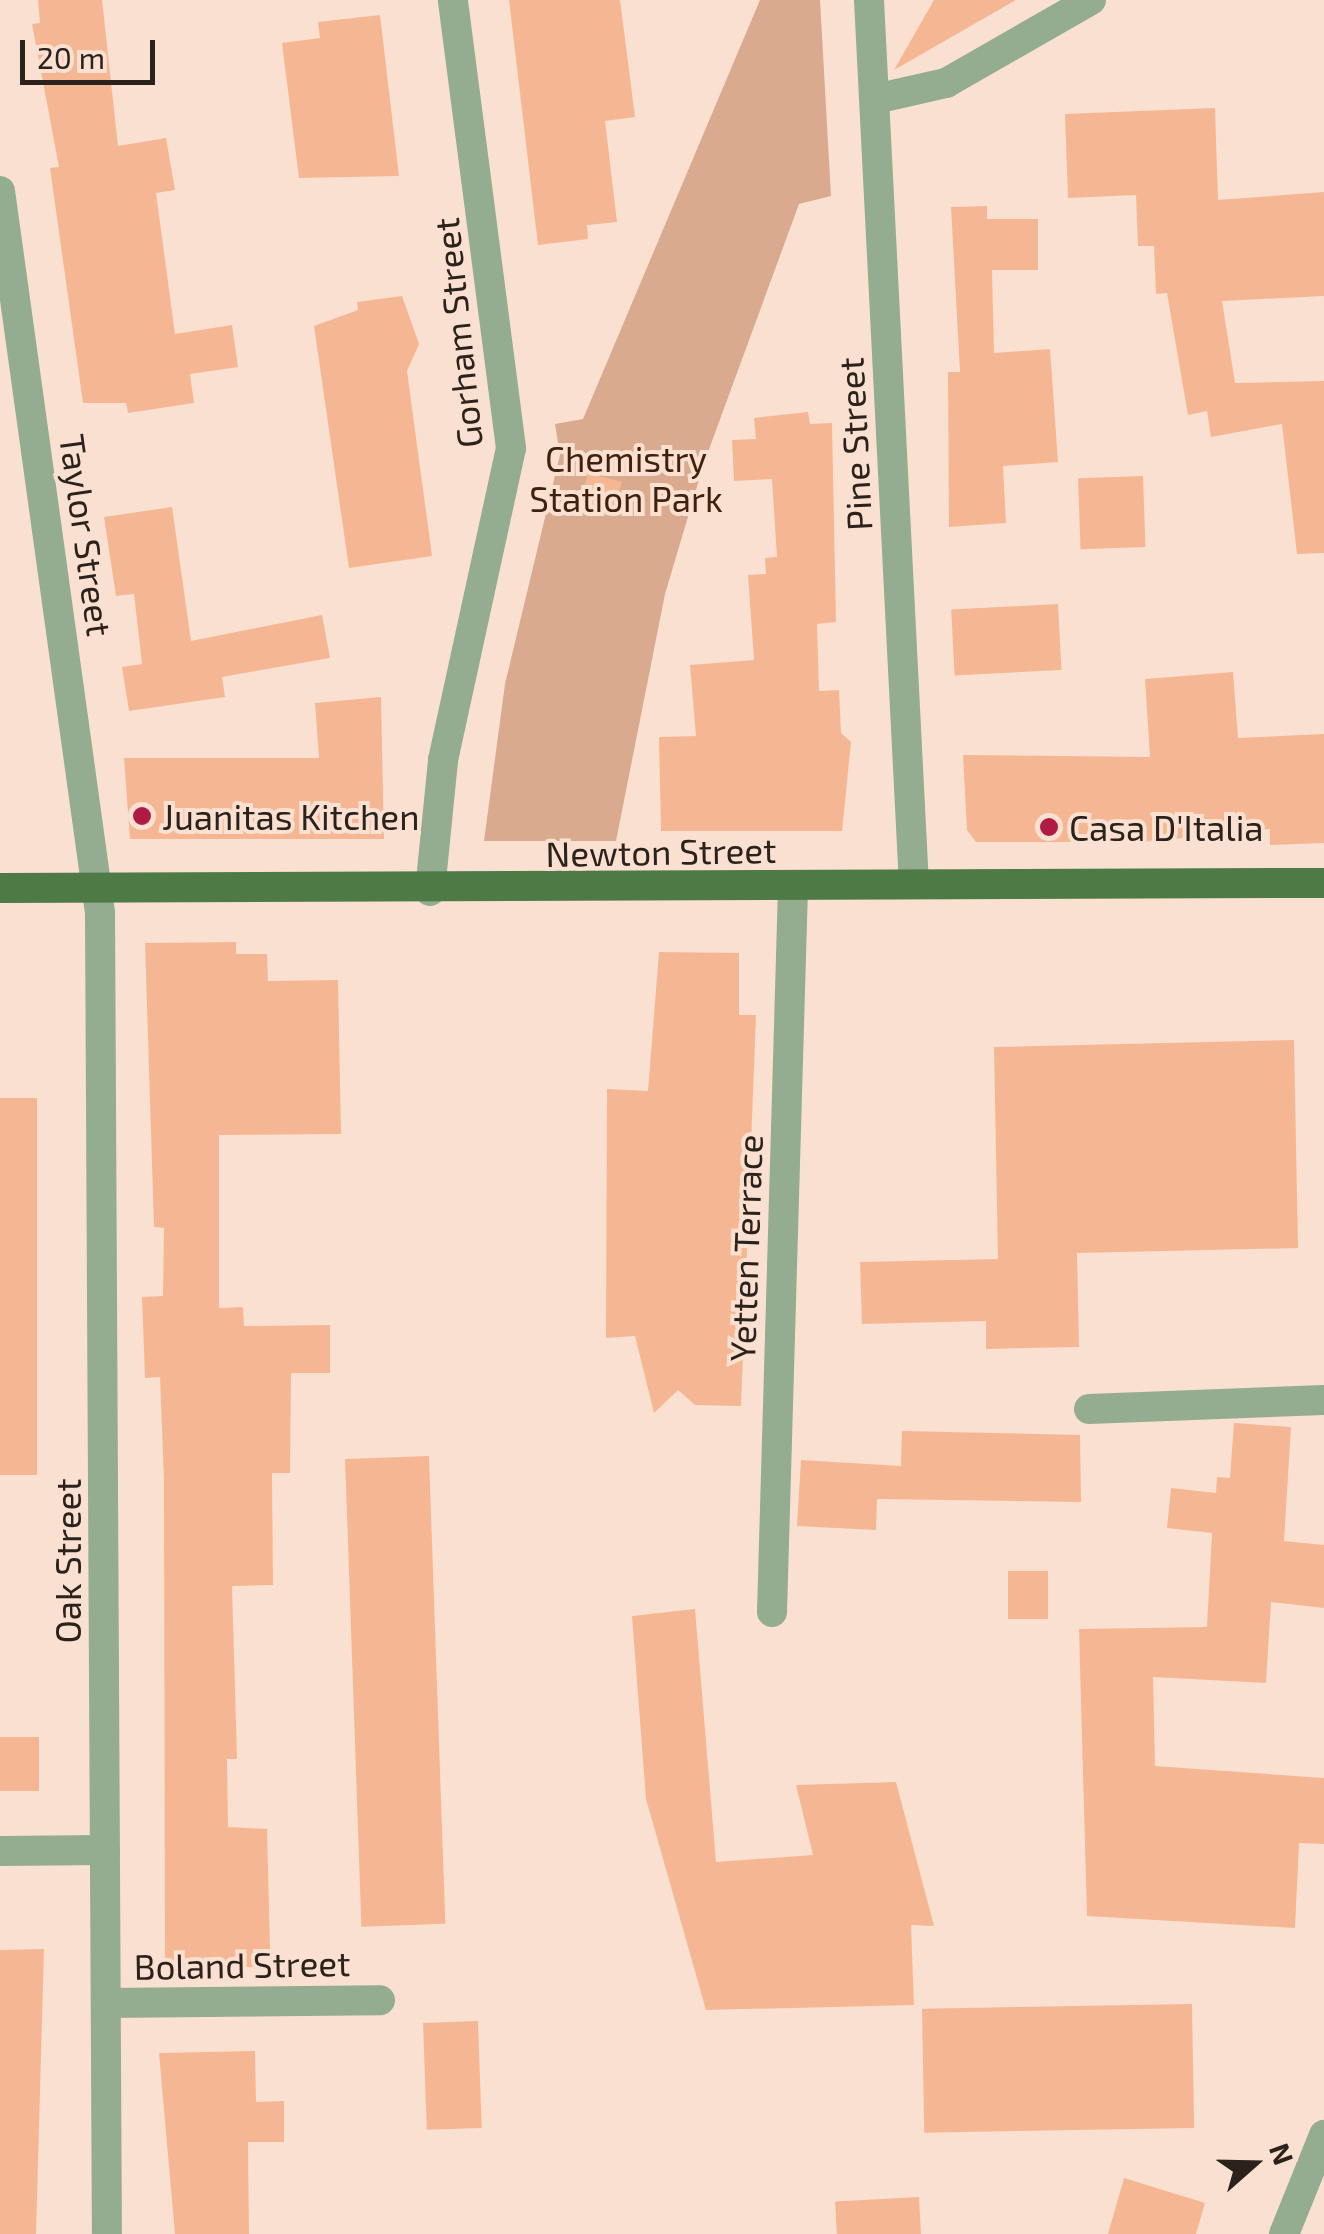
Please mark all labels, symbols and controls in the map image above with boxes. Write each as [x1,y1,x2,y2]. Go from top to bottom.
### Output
scale bar [25,20,160,82]
text: 20 m [37,39,105,75]
street label: Gorham Street [424,216,490,450]
street label: Pine Street [828,356,880,532]
street label: Taylor Street [52,431,122,639]
park label: Chemistry Station Park [529,437,723,519]
place label: Juanitas Kitchen [162,795,419,837]
marker: Juanitas Kitchen [131,805,153,827]
place label: Casa D'Italia [1069,806,1264,848]
marker: Casa D'Italia [1038,816,1060,838]
street label: Newton Street [545,828,777,874]
street label: Yetten Terrace [720,1133,770,1363]
street label: Oak Street [46,1478,88,1644]
street label: Boland Street [133,1941,351,1987]
north arrow [1204,2114,1304,2214]
text: N [1263,2138,1302,2169]

